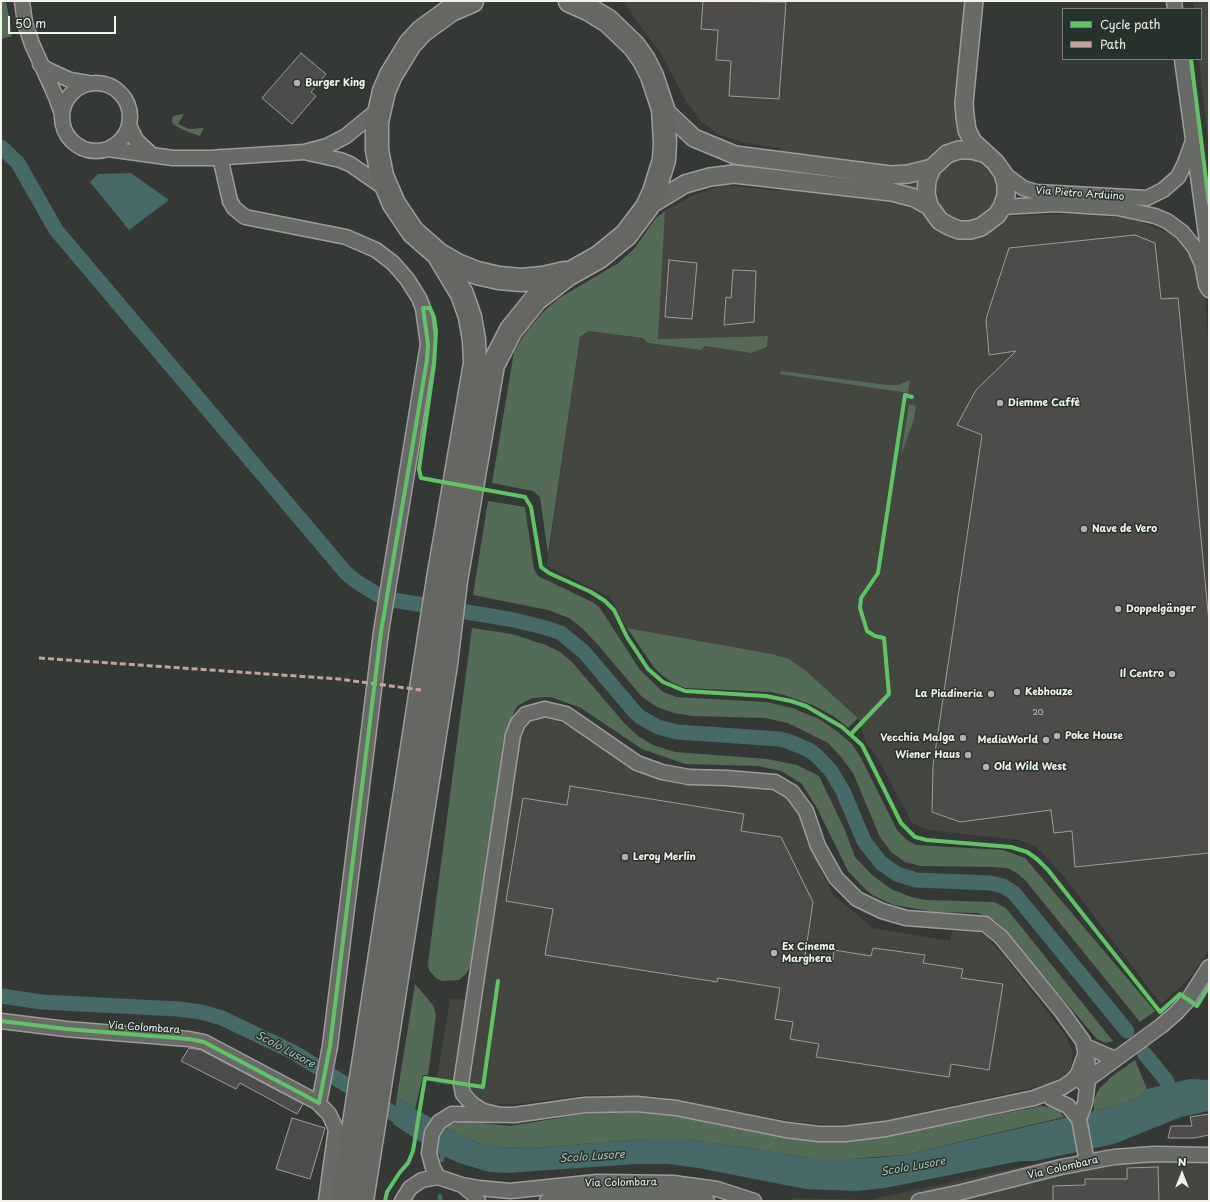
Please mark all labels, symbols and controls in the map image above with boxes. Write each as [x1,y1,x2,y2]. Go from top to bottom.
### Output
scale bar [10,8,118,34]
legend [1062,8,1202,60]
text: 50 m [15,14,46,32]
text: Cycle path [1100,15,1161,33]
text: Path [1100,35,1126,53]
place label: Burger King [305,77,365,89]
marker: Burger King [292,78,302,88]
street label: Via Pietro Arduino [1035,185,1125,203]
place label: Diemme Caffè [1008,397,1080,409]
marker: Diemme Caffè [995,398,1005,408]
place label: Nave de Vero [1092,523,1157,535]
marker: Nave de Vero [1079,524,1089,534]
place label: Doppelgänger [1126,603,1196,615]
marker: Doppelgänger [1113,604,1123,614]
place label: Il Centro [1120,668,1164,680]
marker: Il Centro [1167,669,1177,679]
place label: Kebhouze [1025,686,1073,698]
marker: Kebhouze [1012,687,1022,697]
place label: La Piadineria [915,688,983,700]
marker: La Piadineria [986,689,996,699]
house number: 20 [1032,708,1044,718]
place label: Poke House [1065,730,1123,742]
marker: Poke House [1052,731,1062,741]
place label: Vecchia Malga [880,732,955,744]
marker: Vecchia Malga [958,733,968,743]
place label: MediaWorld [977,734,1038,746]
marker: MediaWorld [1041,735,1051,745]
place label: Wiener Haus [895,749,960,761]
marker: Wiener Haus [963,750,973,760]
place label: Old Wild West [994,761,1067,773]
marker: Old Wild West [981,762,991,772]
place label: Leroy Merlin [633,851,696,863]
marker: Leroy Merlin [620,852,630,862]
place label: Ex Cinema Marghera [782,941,835,964]
marker: Ex Cinema Marghera [769,948,779,958]
street label: Via Colombara [108,1020,180,1036]
water label: Scolo Lusore [253,1029,317,1071]
water label: Scolo Lusore [559,1148,625,1166]
text: N [1178,1153,1186,1170]
street label: Via Colombara [1027,1154,1099,1182]
north arrow [1162,1154,1202,1194]
water label: Scolo Lusore [880,1155,946,1179]
street label: Via Colombara [585,1176,657,1190]

